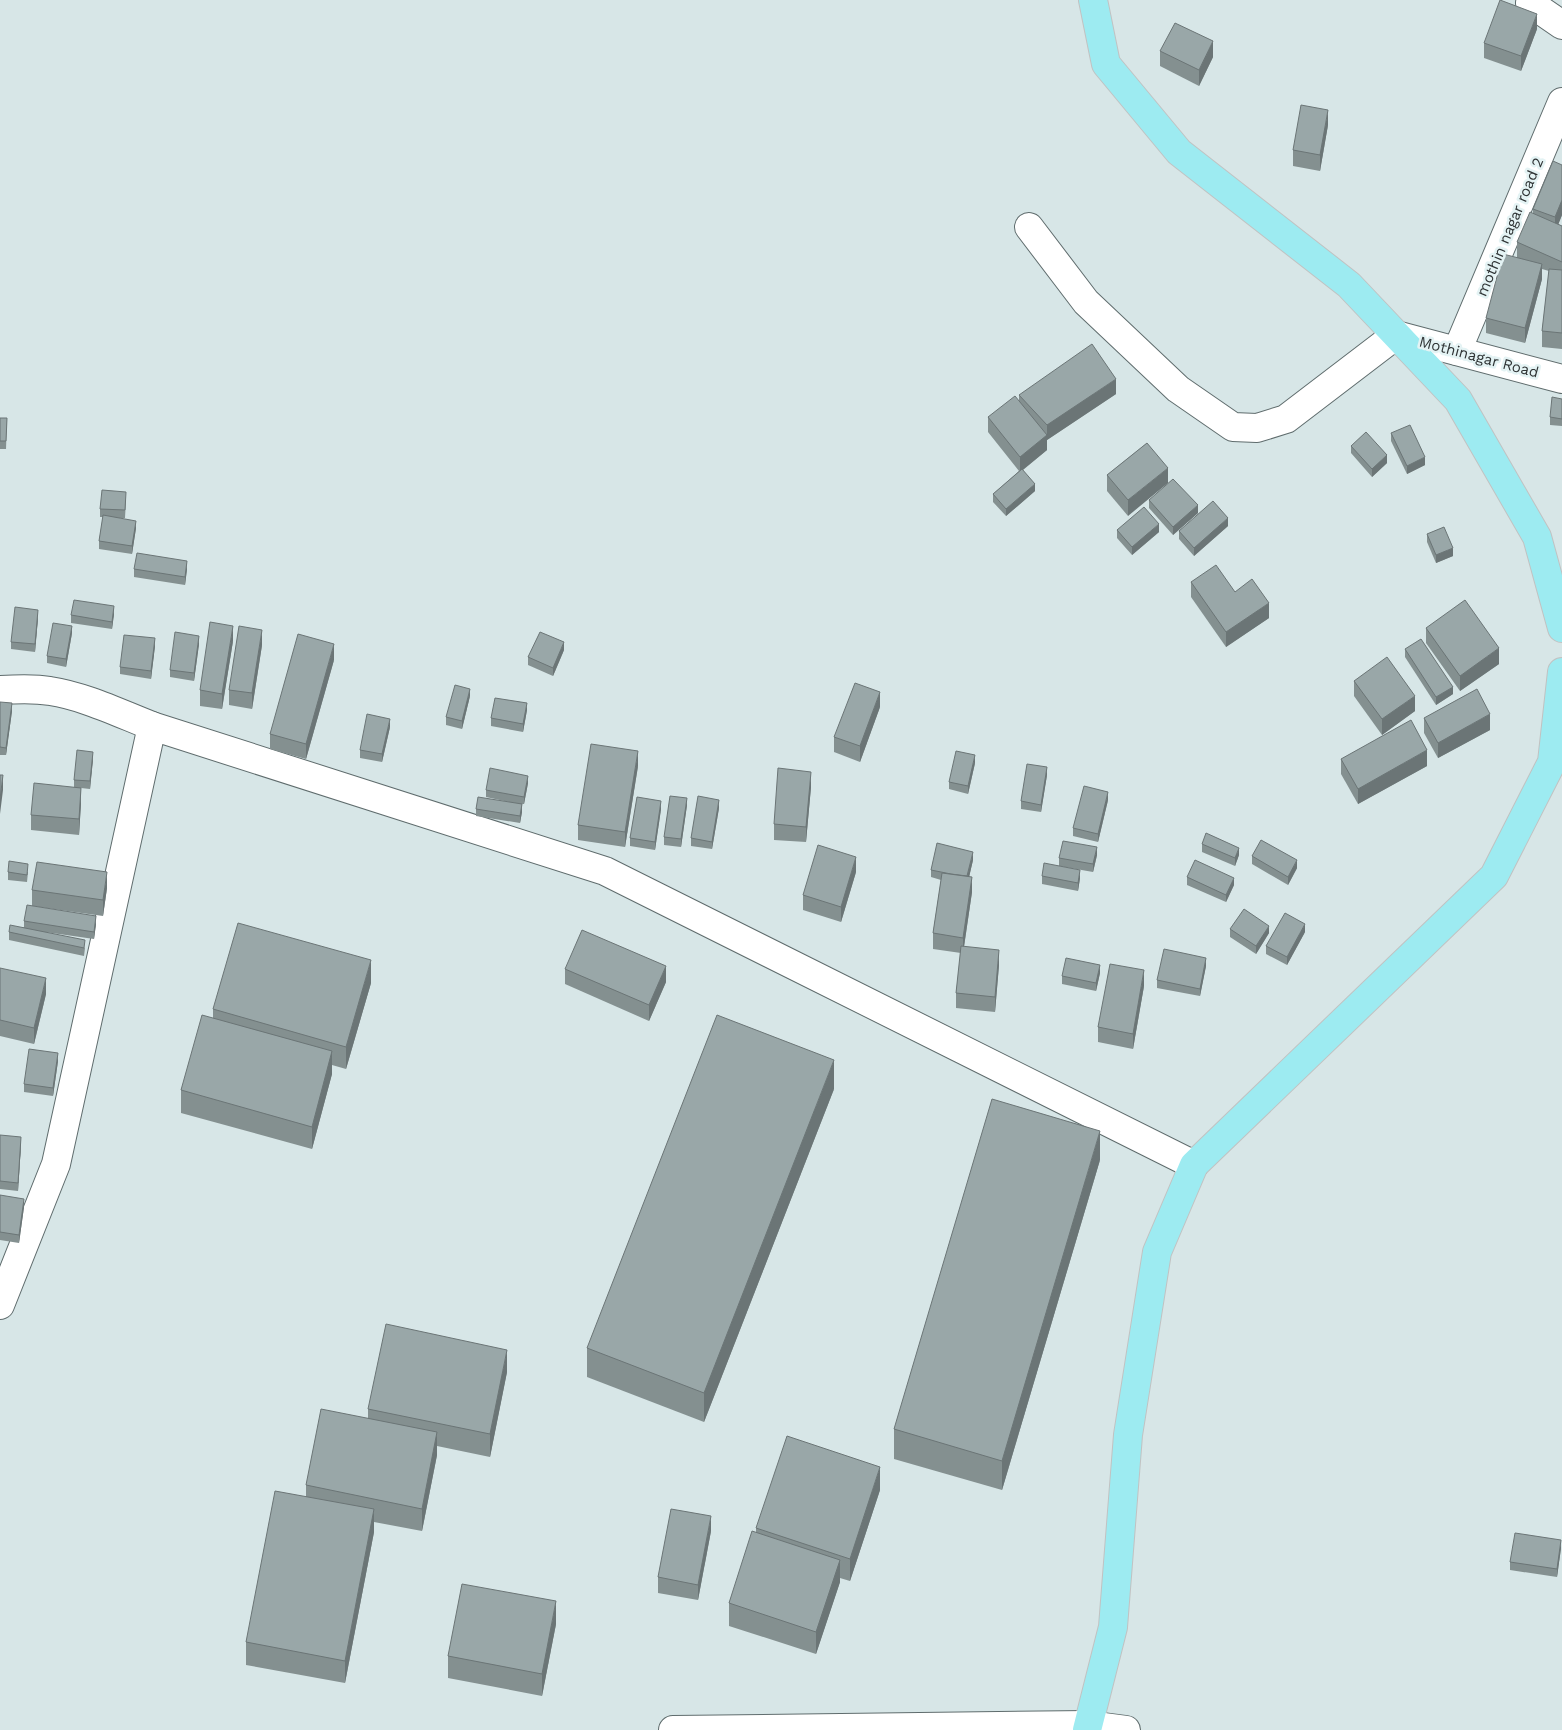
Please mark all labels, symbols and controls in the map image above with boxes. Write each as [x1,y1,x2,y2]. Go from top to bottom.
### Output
street label: mothin nagar road 2 [1473,155,1547,299]
street label: Mothinagar Road [1417,332,1541,382]

